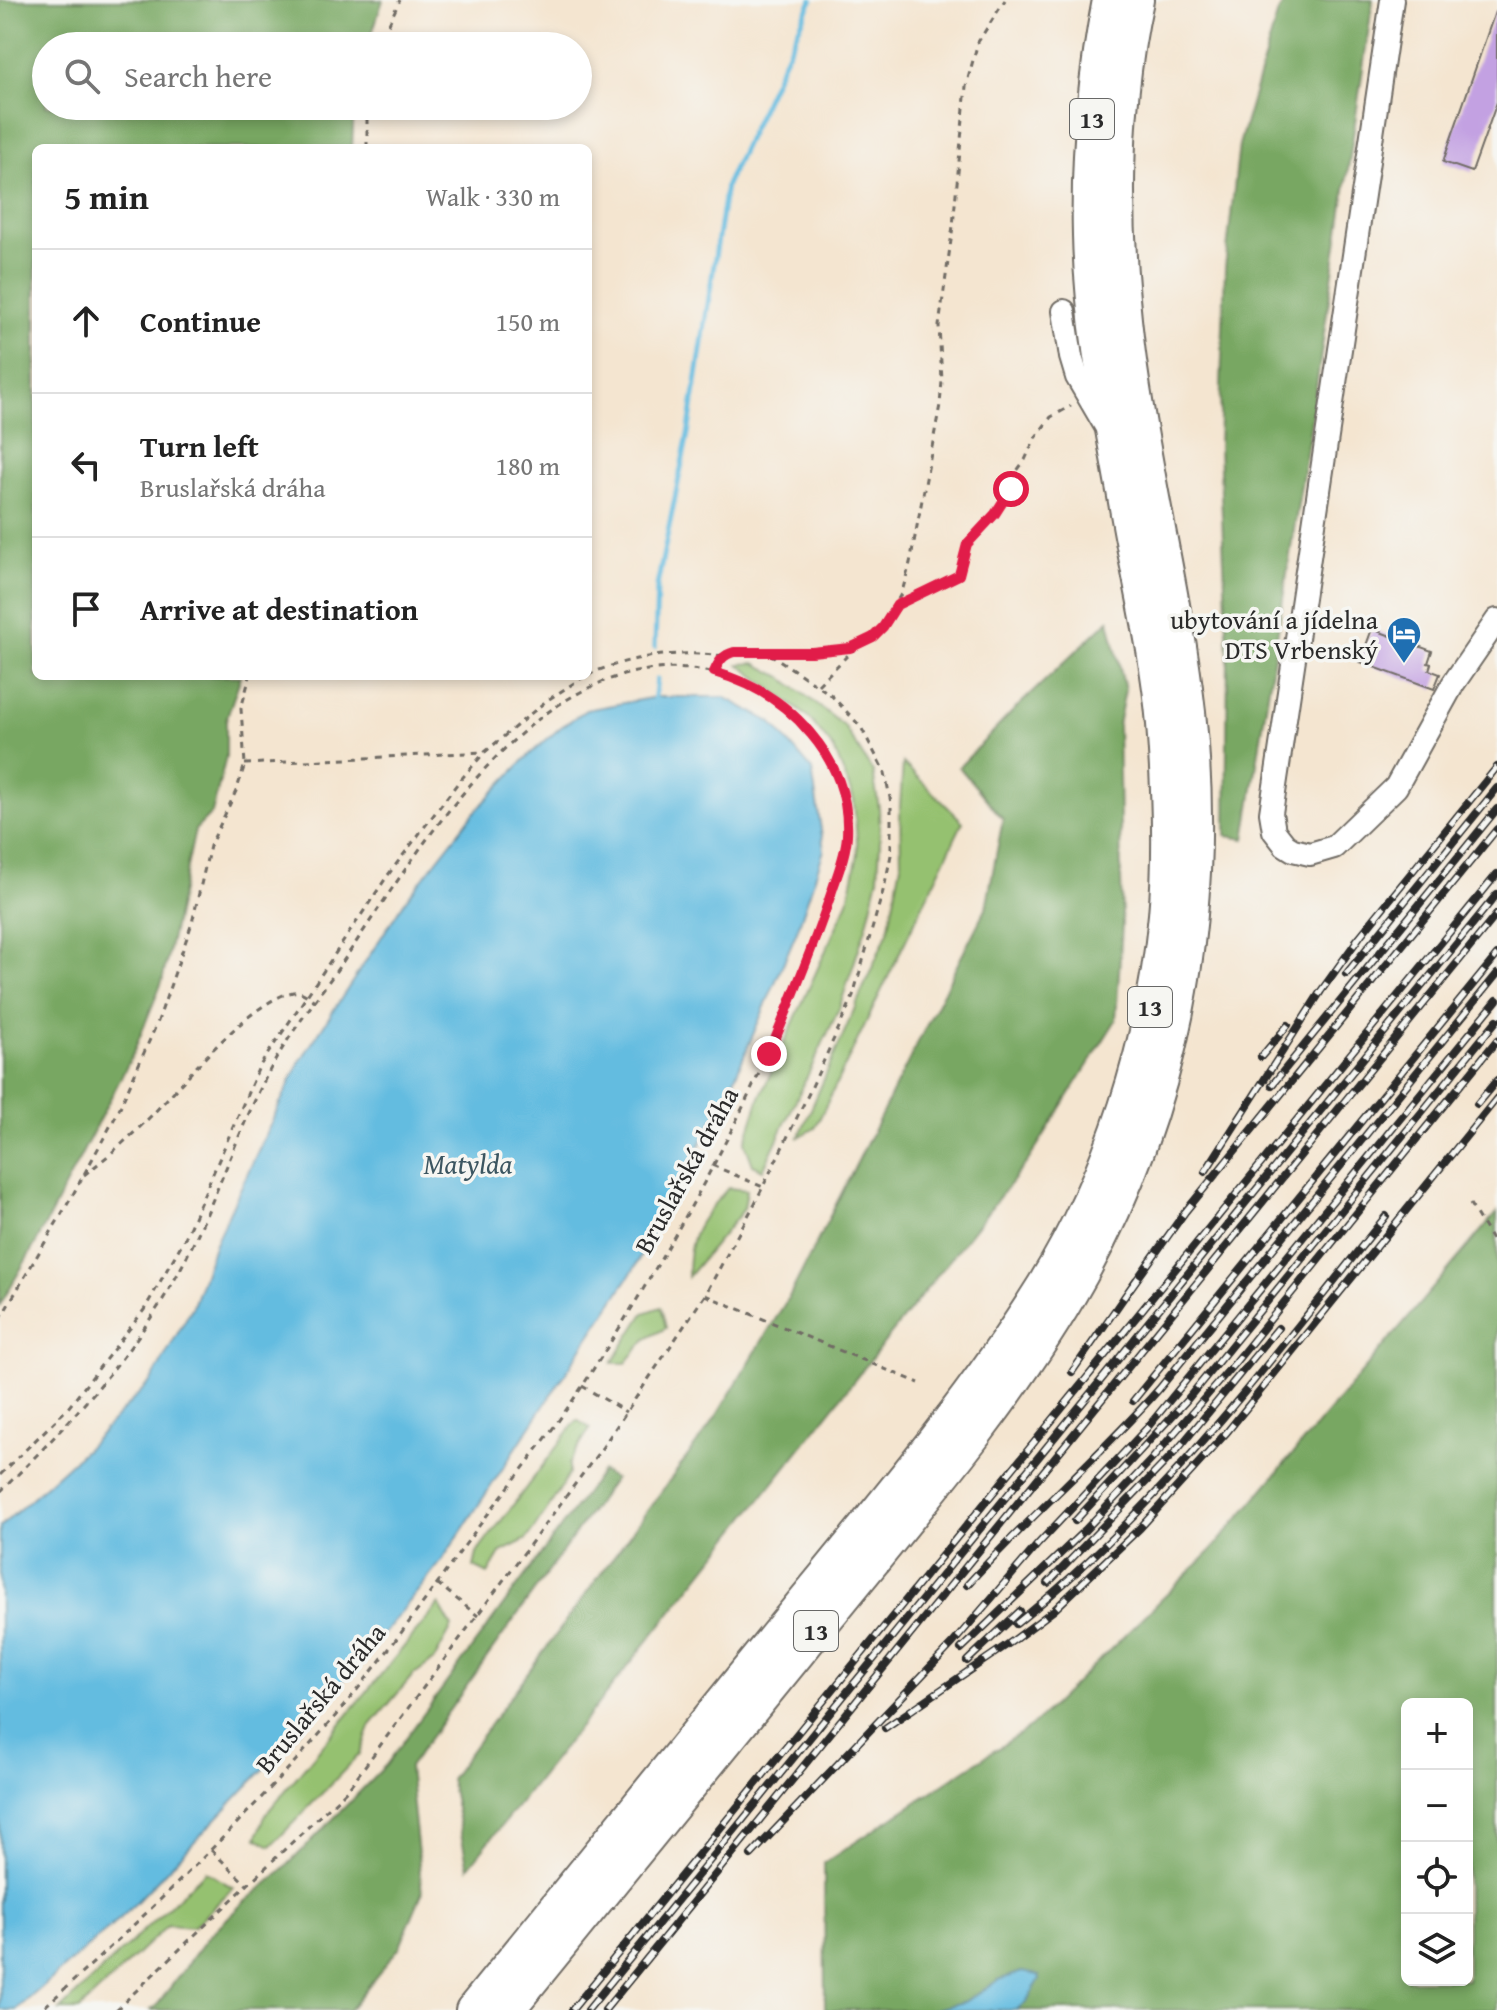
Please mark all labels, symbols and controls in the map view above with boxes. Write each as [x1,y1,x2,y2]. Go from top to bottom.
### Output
search box [32,32,592,120]
icon: search [60,54,104,98]
text: Search here [124,54,272,98]
road number: 13 [1070,99,1114,139]
text: 5 min [64,172,149,221]
text: Walk · 330 m [426,177,560,216]
icon: ahead [64,299,108,343]
text: Continue [140,299,261,343]
text: 150 m [495,302,560,341]
text: Turn left [140,424,259,468]
icon: left [64,443,108,487]
text: 180 m [495,446,560,485]
text: Bruslařská dráha [140,468,325,507]
route start [993,471,1029,507]
icon: arrive [64,587,108,631]
text: Arrive at destination [140,587,418,631]
place label: ubytování a jídelna DTS Vrbenský [1170,600,1379,669]
hotel icon: ubytování a jídelna DTS Vrbenský [1385,615,1423,665]
road number: 13 [1128,987,1172,1027]
route end [751,1036,787,1072]
street label: Bruslařská dráha [624,1079,748,1261]
water label: Matylda [423,1143,513,1184]
road number: 13 [794,1611,838,1651]
street label: Bruslařská dráha [245,1614,395,1782]
map controls [1401,1698,1473,1986]
button: + [1401,1698,1473,1770]
button: − [1401,1770,1473,1842]
button: locate [1401,1842,1473,1914]
button: layers [1401,1914,1473,1986]

